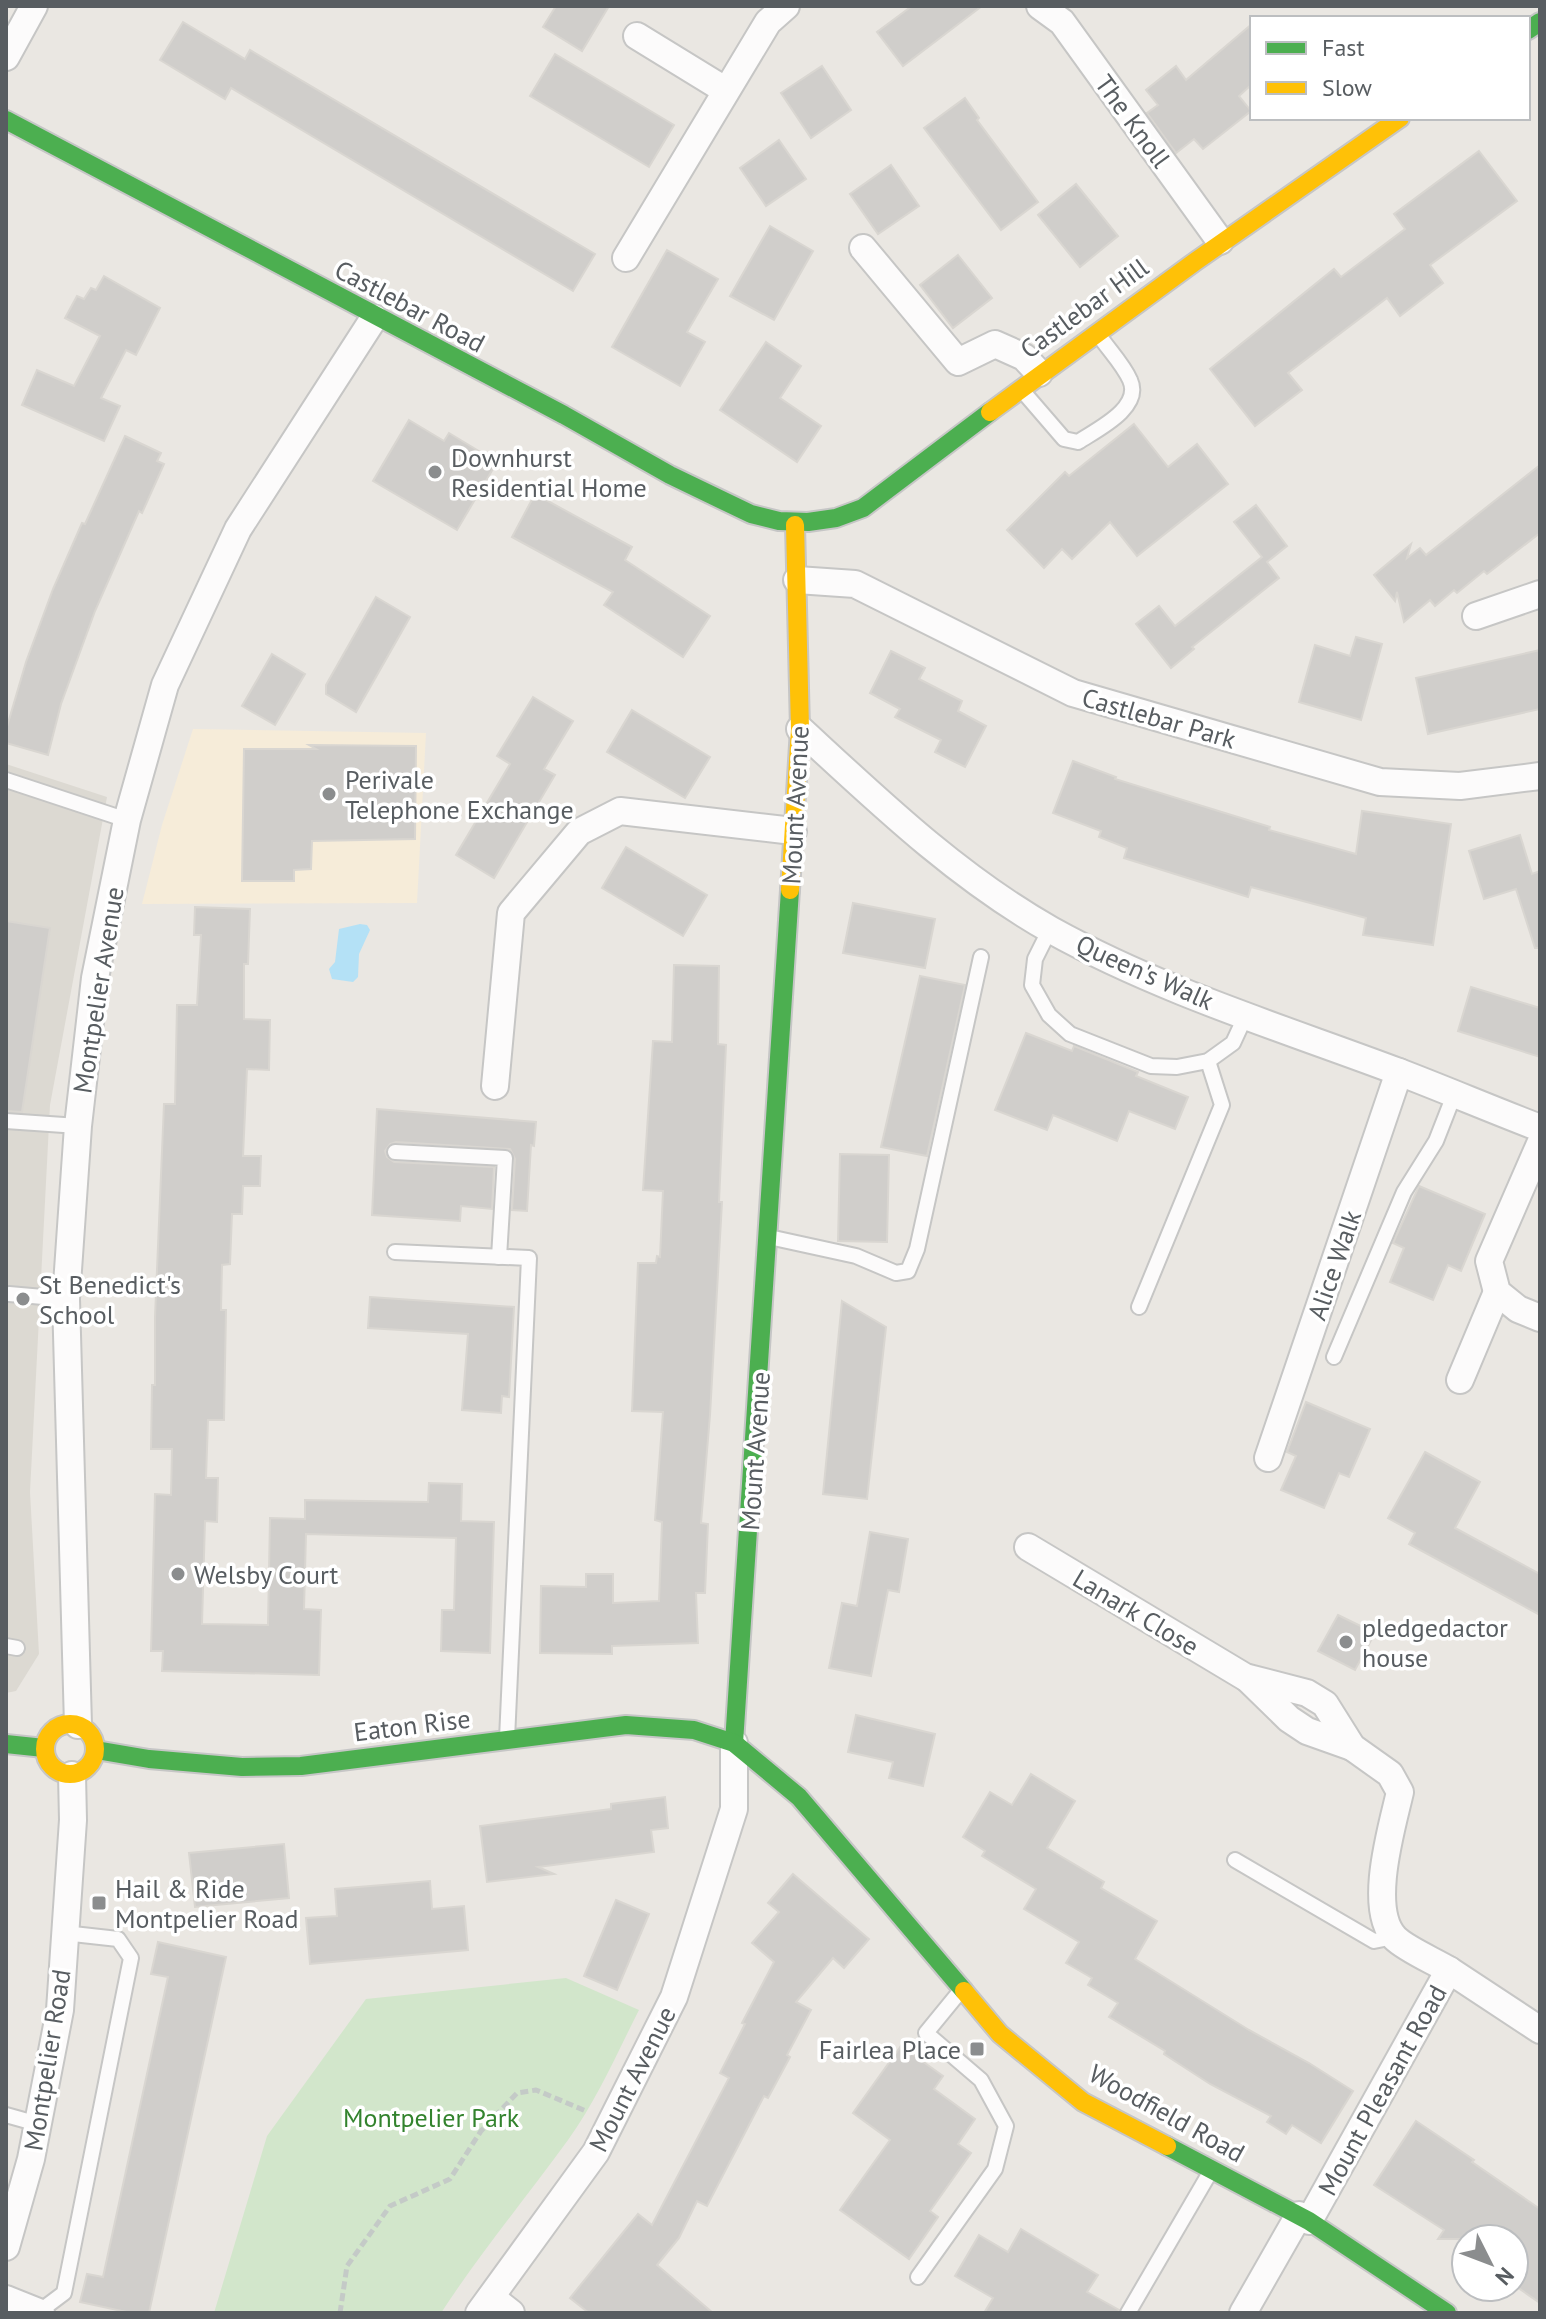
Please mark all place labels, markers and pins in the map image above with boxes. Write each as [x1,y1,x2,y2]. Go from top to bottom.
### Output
place label: Downhurst Residential Home [451,441,647,504]
marker: Downhurst Residential Home [426,463,444,481]
place label: Perivale Telephone Exchange [345,763,574,826]
marker: Perivale Telephone Exchange [320,785,338,803]
place label: St Benedict's School [39,1268,181,1331]
marker: St Benedict's School [14,1290,32,1308]
place label: Welsby Court [194,1558,339,1591]
marker: Welsby Court [169,1565,187,1583]
place label: pledgedactor house [1362,1611,1508,1674]
marker: pledgedactor house [1337,1633,1355,1651]
place label: Hail & Ride Montpelier Road [115,1872,298,1935]
marker: Hail & Ride Montpelier Road [90,1894,108,1912]
place label: Fairlea Place [819,2033,961,2066]
marker: Fairlea Place [968,2040,986,2058]

